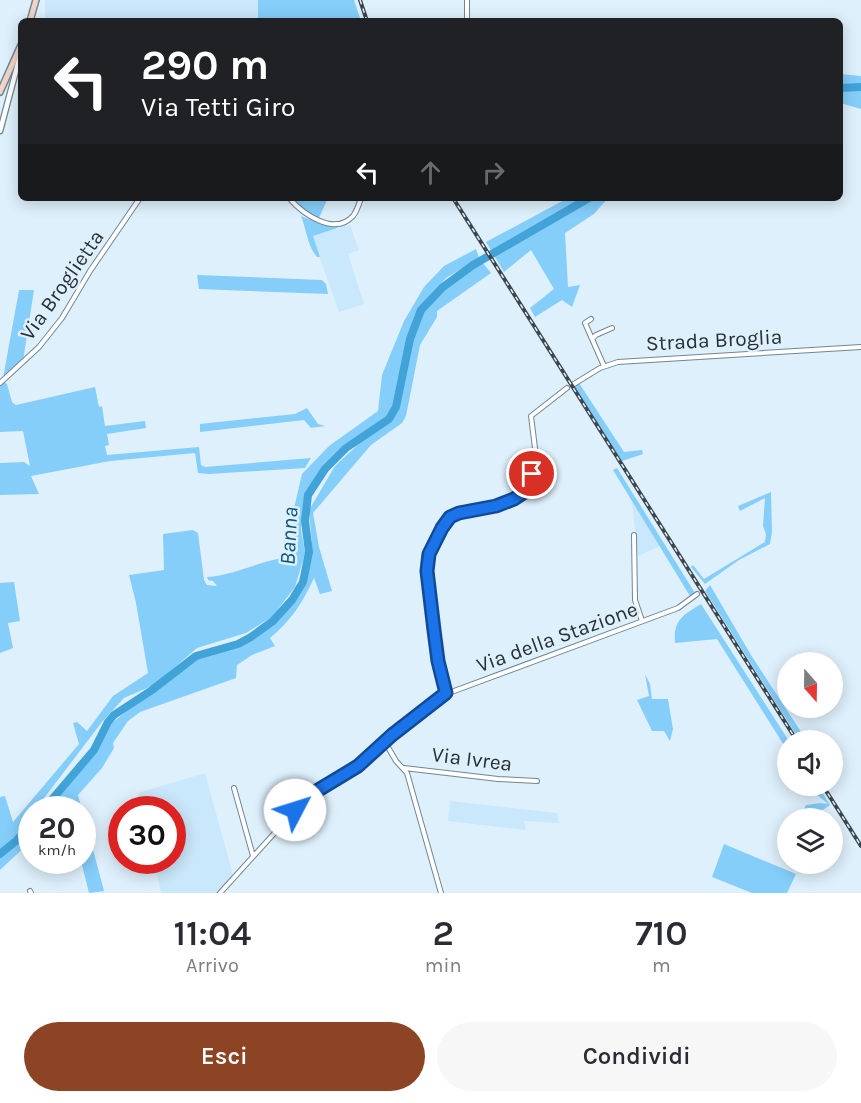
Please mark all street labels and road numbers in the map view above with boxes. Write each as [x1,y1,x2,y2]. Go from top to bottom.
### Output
street label: Via Broglietta [15,225,109,345]
street label: Strada Broglia [645,324,783,356]
street label: Via della Stazione [473,597,641,677]
street label: Via Ivrea [430,742,514,776]

